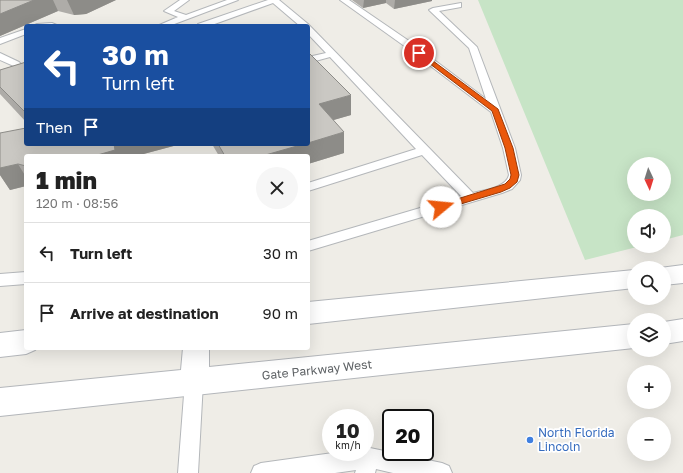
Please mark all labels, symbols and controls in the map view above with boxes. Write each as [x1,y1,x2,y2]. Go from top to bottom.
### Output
pin [402,36,436,70]
text: 30 m [102,38,169,71]
icon: left [36,40,88,92]
icon: arrive [408,42,430,64]
text: Turn left [102,72,175,94]
icon: arrive [80,116,102,138]
text: Then [36,118,72,136]
north arrow [627,157,671,201]
map controls [627,157,671,461]
text: 1 min [36,165,97,194]
button: close [256,167,298,209]
position arrow [420,186,462,228]
text: 120 m · 08:56 [36,195,118,211]
button: sound [627,209,671,253]
icon: left [36,242,58,264]
text: Turn left [70,244,132,262]
text: 30 m [263,244,298,262]
button: search [627,261,671,305]
icon: arrive [36,302,58,324]
text: Arrive at destination [70,304,219,322]
text: 90 m [263,304,298,322]
button: layers [627,313,671,357]
street label: Gate Parkway West [261,356,373,383]
button: + [627,365,671,409]
speed limit sign: 20 [382,409,434,461]
button: − [627,417,671,461]
text: 10 [336,418,360,442]
place label: North Florida Lincoln [538,425,615,454]
marker: North Florida Lincoln [525,435,535,445]
text: km/h [335,439,361,451]

